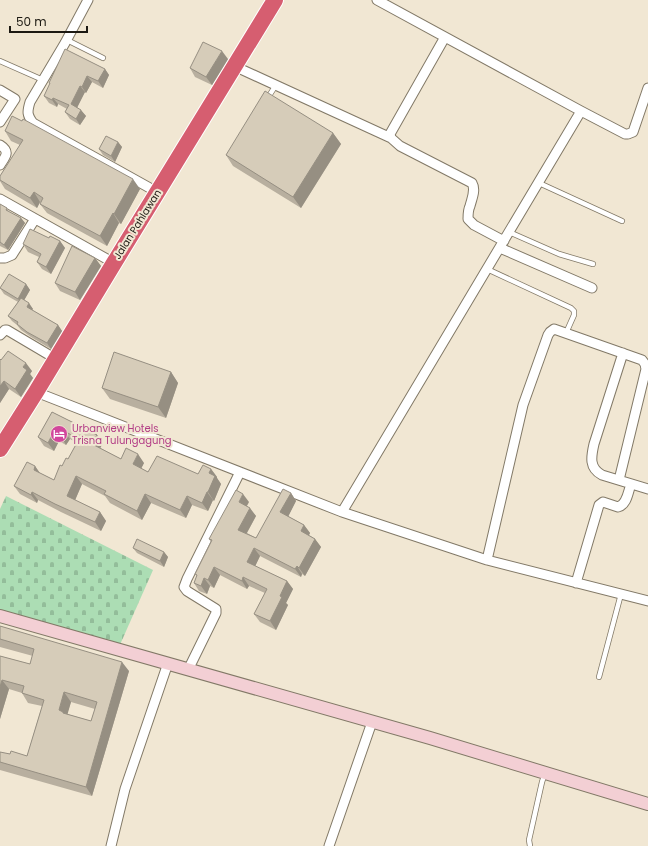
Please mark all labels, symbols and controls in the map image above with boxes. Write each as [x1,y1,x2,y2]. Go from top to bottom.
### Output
scale bar [10,8,87,34]
text: 50 m [16,13,47,30]
street label: Jalan Pahlawan [110,186,165,262]
place label: Urbanview Hotels Trisna Tulungagung [72,421,172,448]
hotel icon: Urbanview Hotels Trisna Tulungagung [49,424,69,444]

